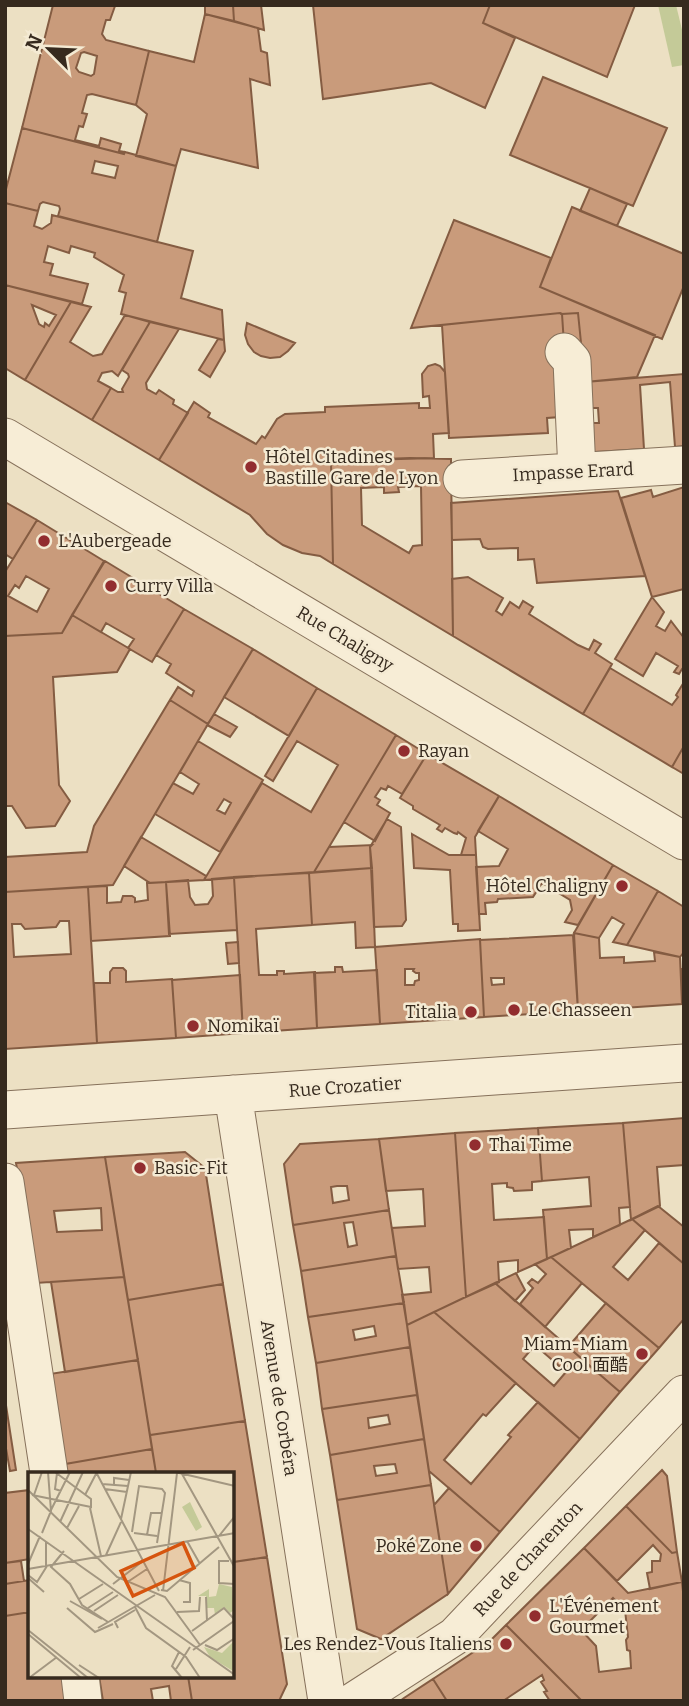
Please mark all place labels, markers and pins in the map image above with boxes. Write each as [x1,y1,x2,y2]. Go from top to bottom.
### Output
place label: Hôtel Citadines Bastille Gare de Lyon [265,446,439,489]
marker: Hôtel Citadines Bastille Gare de Lyon [243,459,259,475]
place label: L'Aubergeade [58,530,172,552]
marker: L'Aubergeade [36,533,52,549]
place label: Curry Villa [125,575,213,597]
marker: Curry Villa [103,578,119,594]
place label: Rayan [418,740,470,762]
marker: Rayan [396,743,412,759]
place label: Hôtel Chaligny [486,875,608,897]
marker: Hôtel Chaligny [614,878,630,894]
place label: Le Chasseen [528,999,632,1021]
place label: Titalia [405,1001,457,1023]
marker: Le Chasseen [506,1002,522,1018]
marker: Titalia [463,1004,479,1020]
place label: Nomikaï [207,1015,279,1037]
marker: Nomikaï [185,1018,201,1034]
place label: Thai Time [489,1134,572,1156]
marker: Thai Time [467,1137,483,1153]
place label: Basic-Fit [154,1157,228,1179]
marker: Basic-Fit [132,1160,148,1176]
place label: Miam-Miam Cool 面酷 [523,1333,628,1376]
marker: Miam-Miam Cool 面酷 [634,1346,650,1362]
place label: Poké Zone [376,1535,462,1557]
marker: Poké Zone [468,1538,484,1554]
place label: L'Événement Gourmet [549,1594,659,1638]
marker: L'Événement Gourmet [527,1608,543,1624]
place label: Les Rendez-Vous Italiens [283,1633,492,1655]
marker: Les Rendez-Vous Italiens [498,1636,514,1652]

